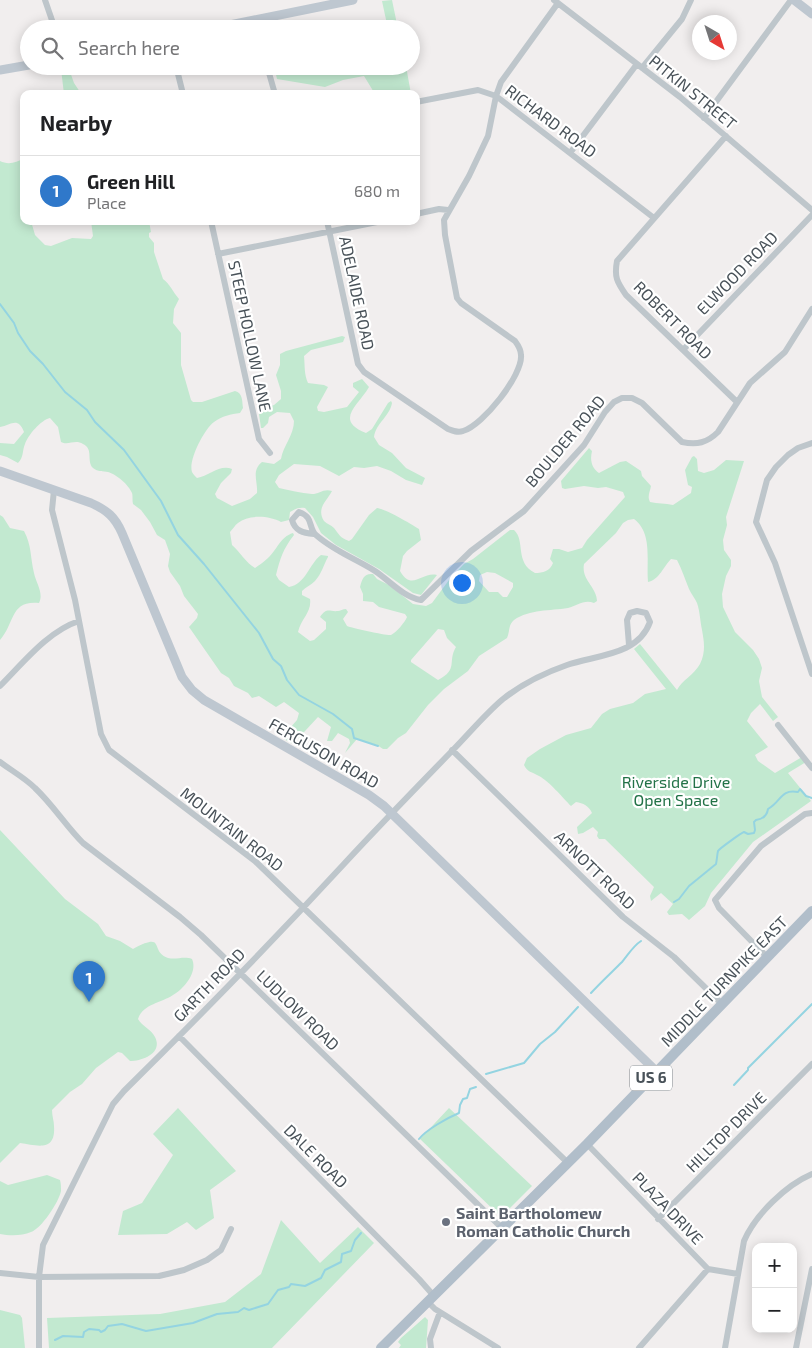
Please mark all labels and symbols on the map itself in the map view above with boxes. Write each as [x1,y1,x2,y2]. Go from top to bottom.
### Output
north arrow [692,15,737,60]
street label: PITKIN STREET [646,51,741,133]
street label: RICHARD ROAD [502,80,601,161]
street label: ELWOOD ROAD [692,227,781,318]
street label: ADELAIDE ROAD [336,234,379,352]
street label: STEEP HOLLOW LANE [225,259,276,413]
street label: ROBERT ROAD [630,277,716,363]
street label: BOULDER ROAD [521,391,608,490]
your location [449,570,475,596]
street label: FERGUSON ROAD [266,713,383,792]
park label: Riverside Drive Open Space [622,772,730,809]
street label: MOUNTAIN ROAD [177,783,287,875]
street label: ARNOTT ROAD [551,827,640,913]
street label: MIDDLE TURNPIKE EAST [656,912,791,1050]
street label: GARTH ROAD [169,944,248,1025]
pin: 1 [73,961,105,1002]
street label: LUDLOW ROAD [253,965,344,1054]
road number: US 6 [630,1066,672,1090]
street label: HILLTOP DRIVE [682,1088,770,1176]
street label: DALE ROAD [281,1120,352,1191]
street label: PLAZA DRIVE [629,1168,708,1248]
place label: Saint Bartholomew Roman Catholic Church [456,1203,630,1240]
marker: Saint Bartholomew Roman Catholic Church [440,1216,452,1228]

